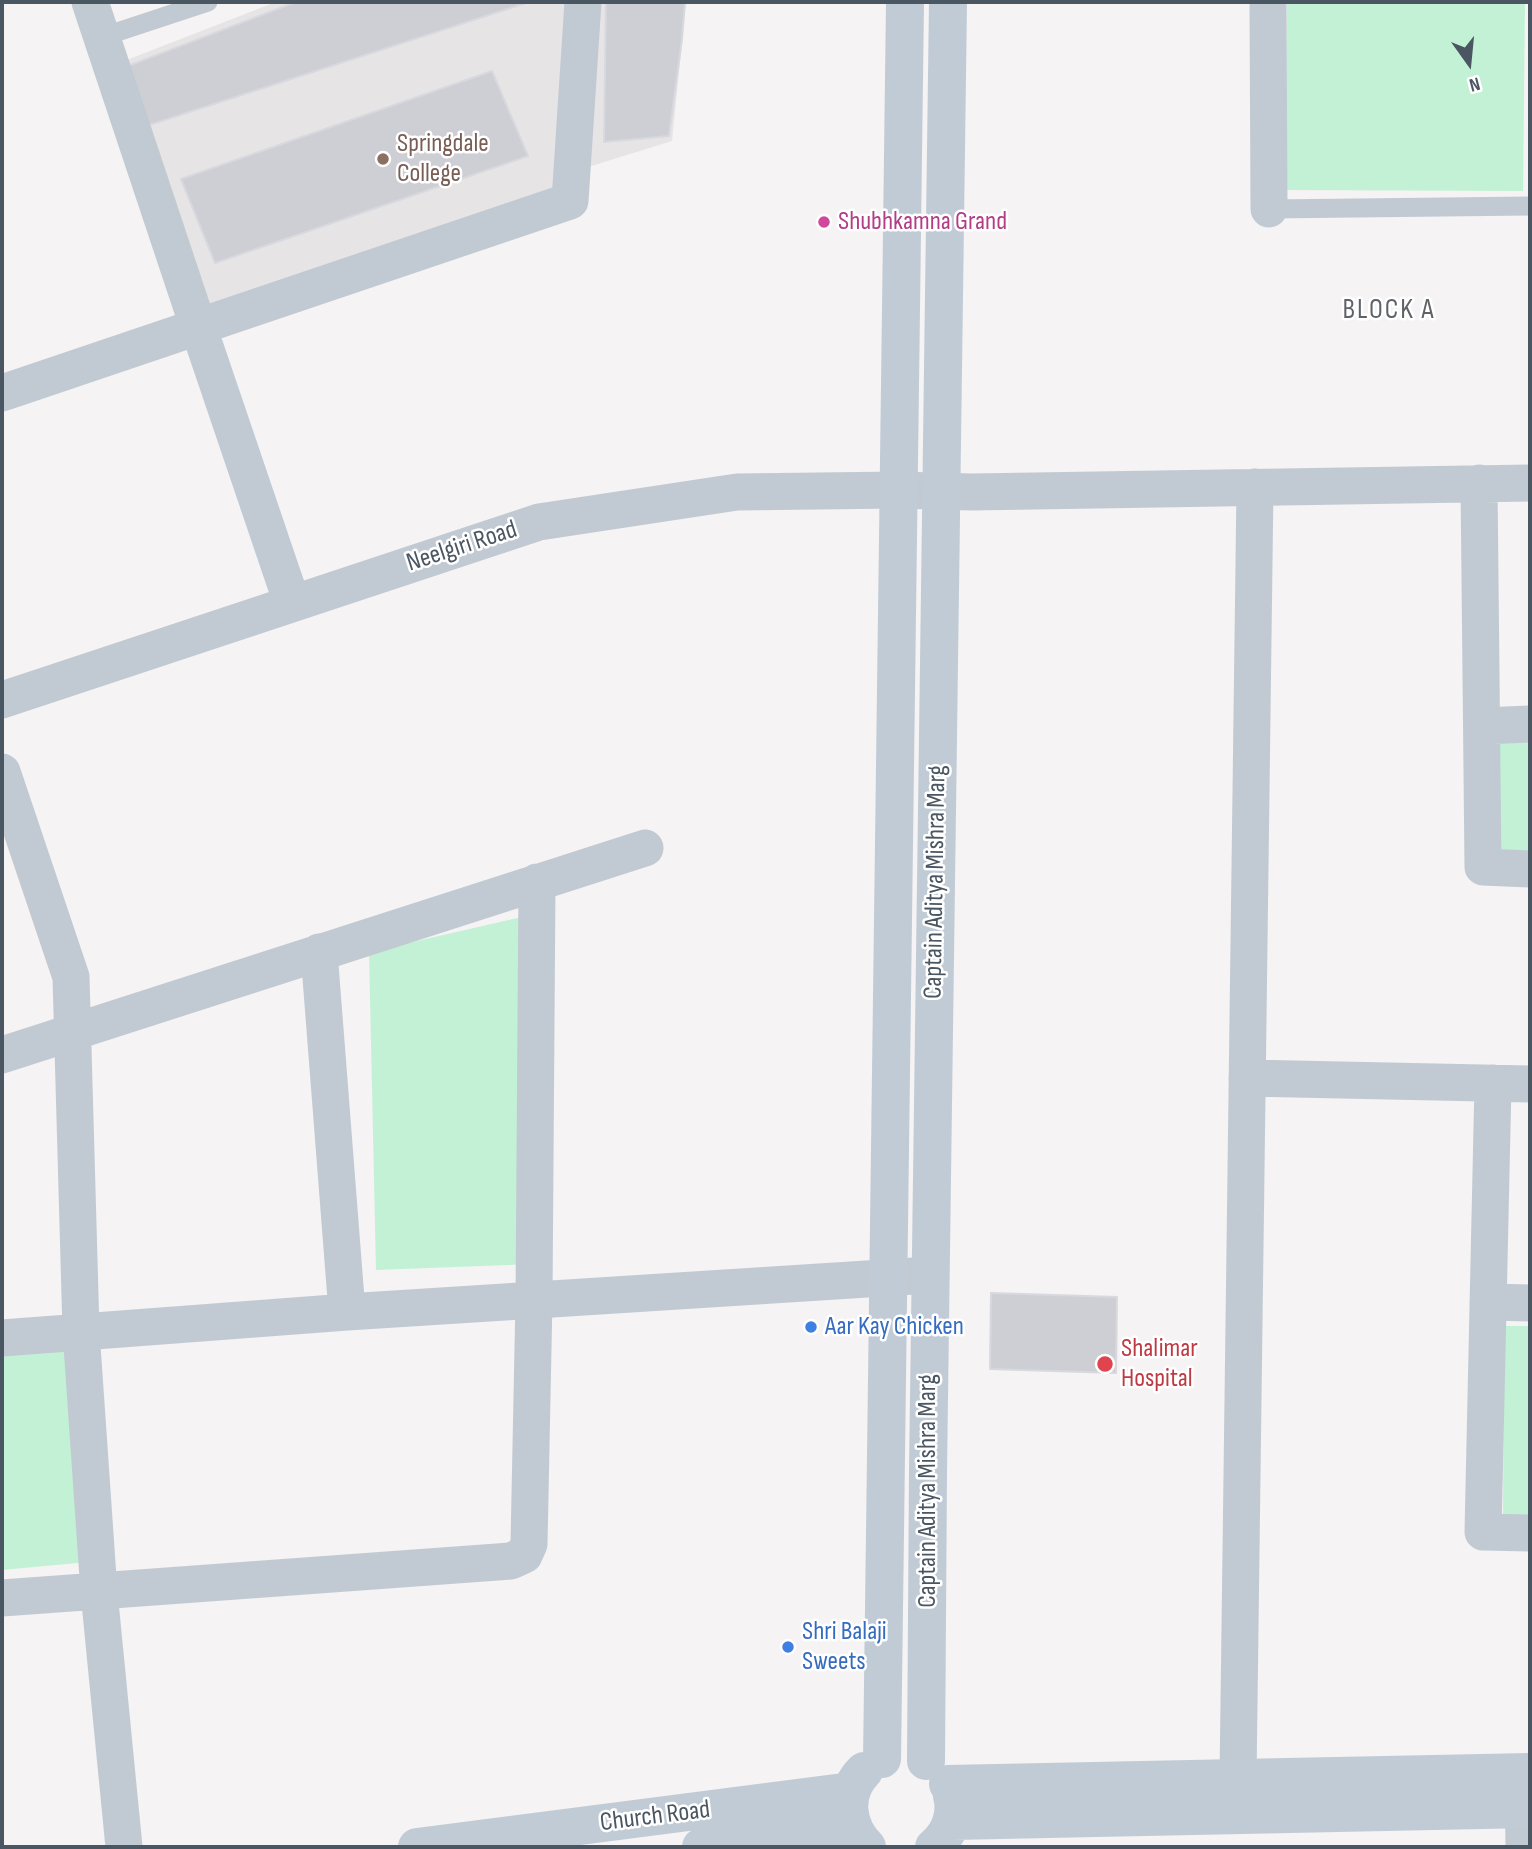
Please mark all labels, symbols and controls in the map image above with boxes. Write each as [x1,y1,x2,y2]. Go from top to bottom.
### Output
north arrow [1434,28,1504,98]
text: N [1467,71,1482,96]
place label: Springdale College [397,128,489,190]
marker: Springdale College [375,151,391,167]
place label: Shubhkamna Grand [838,206,1007,238]
marker: Shubhkamna Grand [816,214,832,230]
district label: BLOCK A [1343,294,1435,328]
street label: Neelgiri Road [403,515,521,579]
street label: Captain Aditya Mishra Marg [918,765,954,999]
place label: Aar Kay Chicken [825,1311,964,1343]
marker: Aar Kay Chicken [803,1319,819,1335]
place label: Shalimar Hospital [1121,1333,1198,1394]
marker: Shalimar Hospital [1095,1354,1115,1374]
street label: Captain Aditya Mishra Marg [912,1374,944,1608]
place label: Shri Balaji Sweets [802,1616,887,1678]
marker: Shri Balaji Sweets [780,1639,796,1655]
street label: Church Road [598,1795,712,1839]

